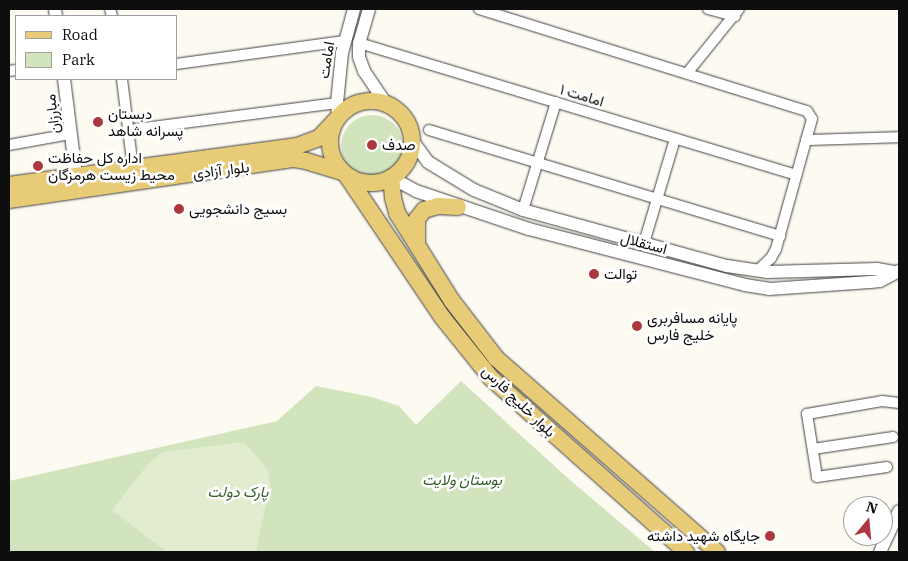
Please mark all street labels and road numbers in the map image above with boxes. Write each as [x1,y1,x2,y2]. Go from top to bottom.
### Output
street label: امامت [314,40,338,80]
street label: امامت ۱ [558,80,606,110]
street label: مبارزان [41,93,63,135]
street label: بلوار آزادی [192,158,250,182]
street label: استقلال [619,228,669,258]
street label: بلوار خلیج فارس [478,361,560,441]

